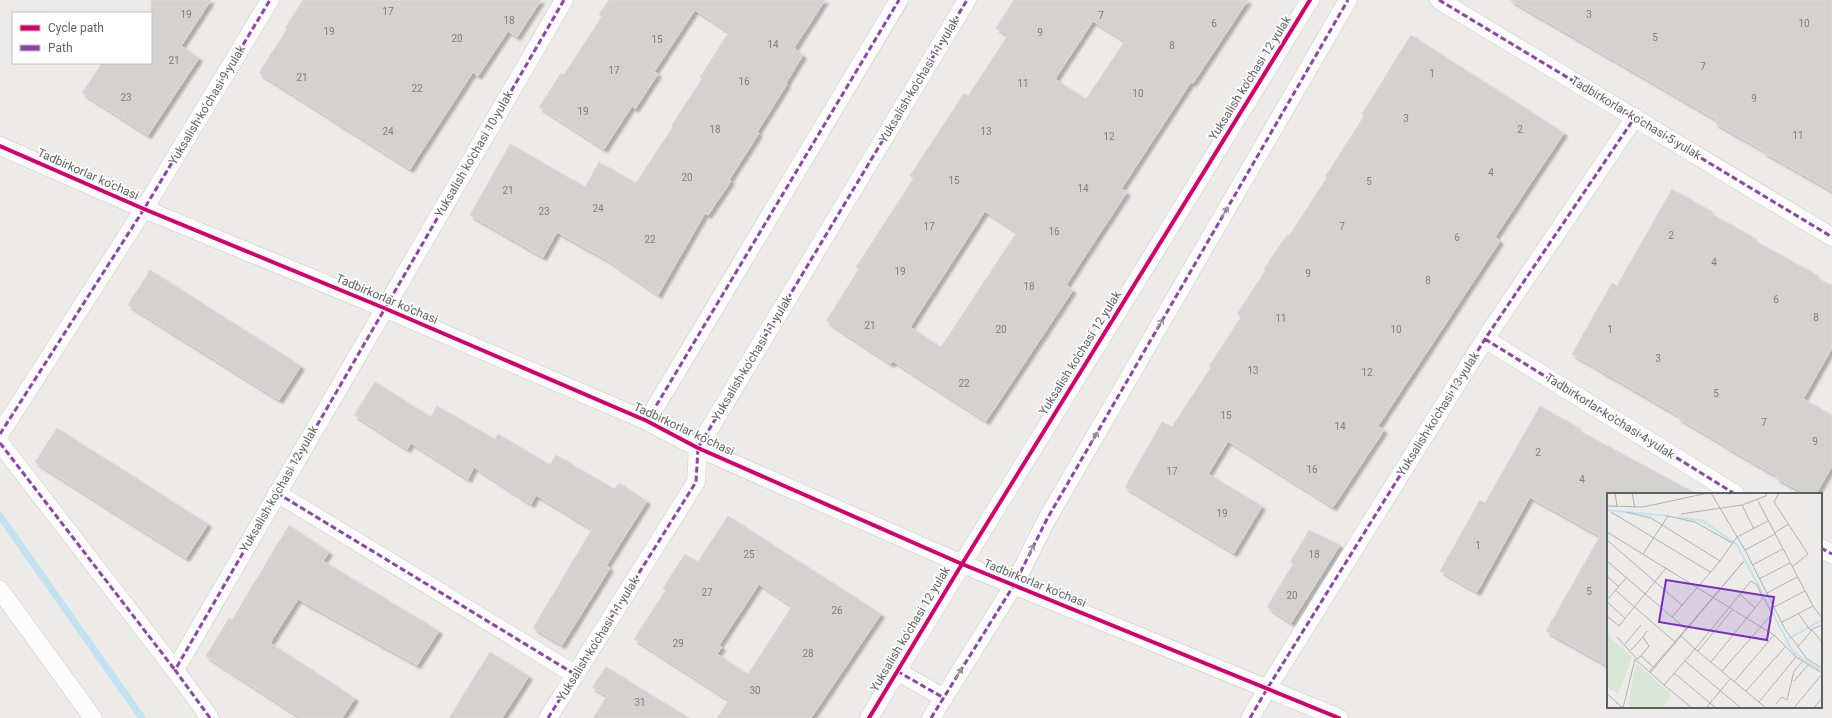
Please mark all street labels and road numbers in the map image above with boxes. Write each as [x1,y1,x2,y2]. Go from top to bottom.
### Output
street label: Yuksalish ko'chasi 12 yulak [1206,13,1294,143]
street label: Yuksalish ko'chasi 11 yulak [876,14,962,145]
street label: Yuksalish ko'chasi 9 yulak [166,42,249,167]
street label: Tadbirkorlar ko'chasi 5 yulak [1568,73,1705,163]
street label: Yuksalish ko'chasi 10 yulak [432,87,516,220]
street label: Tadbirkorlar ko'chasi [35,145,141,203]
street label: Tadbirkorlar ko'chasi [334,271,440,327]
street label: Yuksalish ko'chasi 12 yulak [1036,288,1124,418]
street label: Yuksalish ko'chasi 11 yulak [709,292,795,423]
street label: Yuksalish ko'chasi 13 yulak [1394,349,1482,479]
street label: Tadbirkorlar ko'chasi 4 yulak [1543,370,1678,462]
street label: Tadbirkorlar ko'chasi [631,400,737,458]
street label: Yuksalish ko'chasi 12 yulak [237,422,321,555]
street label: Tadbirkorlar ko'chasi [982,556,1088,610]
street label: Yuksalish ko'chasi 12 yulak [867,563,953,694]
street label: Yuksalish ko'chasi 11 yulak [554,574,642,704]

